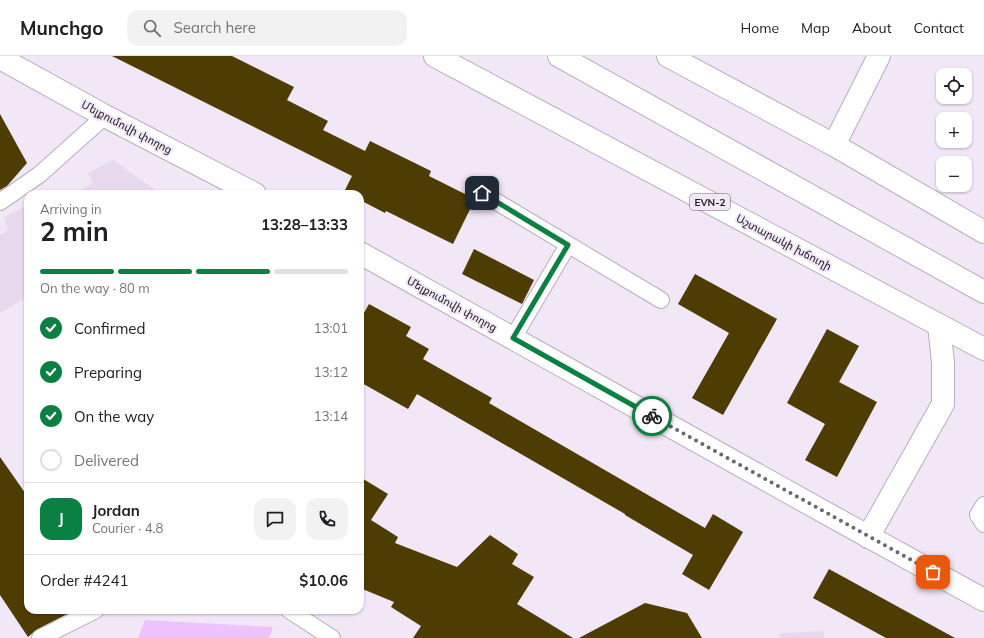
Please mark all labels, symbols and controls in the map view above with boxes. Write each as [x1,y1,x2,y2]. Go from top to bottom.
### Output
search box [127,10,407,46]
text: Munchgo [20,16,103,40]
icon: search [141,17,163,39]
text: Search here [173,18,256,37]
text: Home [740,19,779,37]
text: Map [801,19,830,37]
text: About [852,19,892,37]
text: Contact [914,19,964,37]
map controls [936,68,972,192]
button: locate [936,68,972,104]
street label: Մելքումովի փողոց [79,97,175,157]
button: + [936,112,972,148]
button: − [936,156,972,192]
pin [465,176,499,210]
icon: home [471,182,493,204]
road number: EVN-2 [690,194,730,210]
text: Arriving in [40,201,102,217]
street label: Աշտարակի խճուղի [734,211,834,273]
text: 2 min [40,215,109,248]
text: 13:28–13:33 [261,215,348,234]
street label: Մելքումովի փողոց [404,273,500,335]
text: On the way · 80 m [40,280,150,296]
icon: check [40,317,62,339]
text: Confirmed [74,319,145,338]
text: 13:01 [314,320,348,336]
icon: check [40,361,62,383]
text: Preparing [74,363,142,382]
text: 13:12 [314,364,348,380]
courier [632,396,672,436]
icon: check [40,405,62,427]
icon: bike [641,405,663,427]
text: On the way [74,407,154,426]
text: 13:14 [314,408,348,424]
text: Delivered [74,451,139,470]
button: chat [254,498,296,540]
button: phone [306,498,348,540]
text: Jordan [92,501,140,520]
text: J [58,509,64,528]
text: Courier · 4.8 [92,520,163,536]
pin [916,555,950,589]
icon: bag [922,561,944,583]
text: Order #4241 [40,571,128,590]
text: $10.06 [299,571,348,590]

